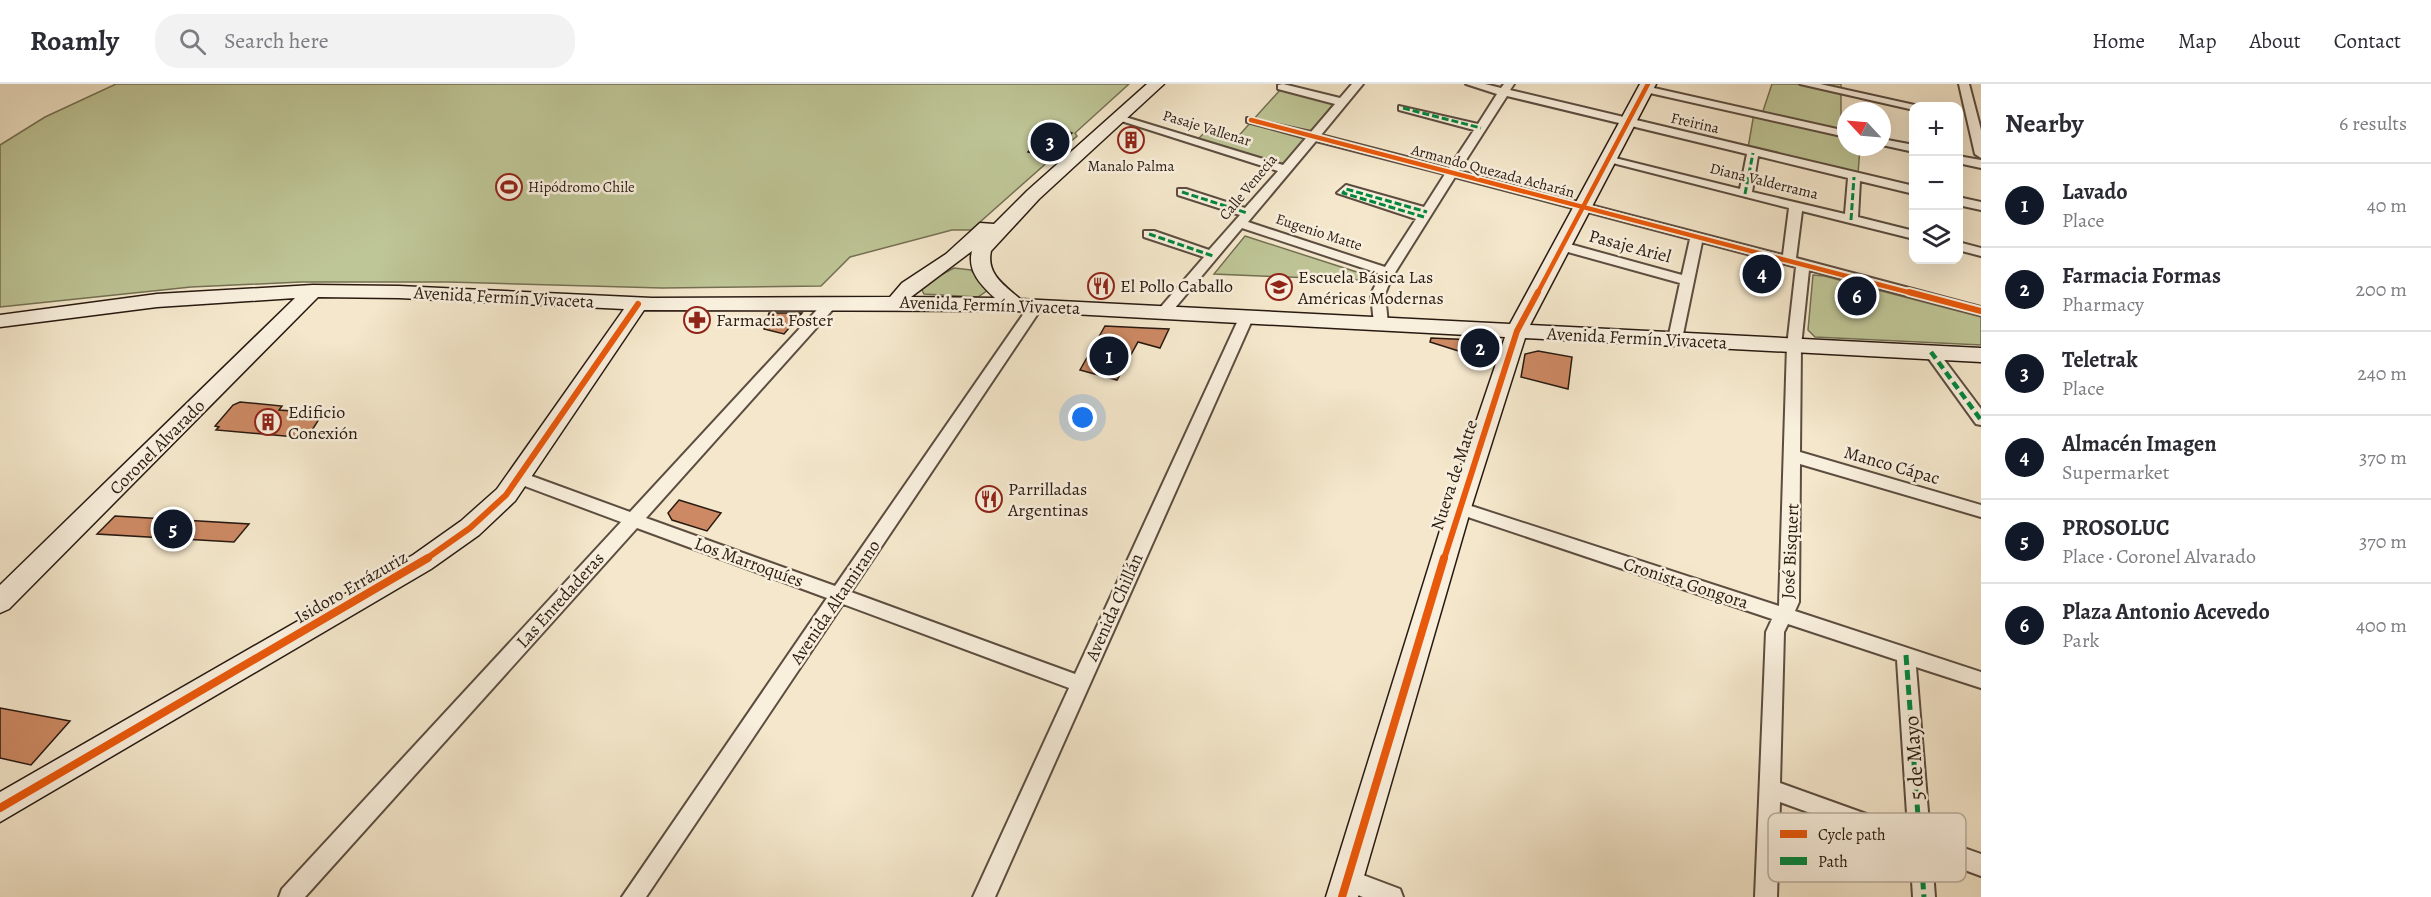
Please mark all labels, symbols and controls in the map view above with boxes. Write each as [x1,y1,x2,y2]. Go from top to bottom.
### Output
search box [155,14,575,68]
text: Roamly [30,22,119,60]
icon: search [176,25,209,58]
text: Search here [224,26,329,56]
text: Home [2092,27,2145,55]
text: Map [2178,27,2216,55]
text: About [2249,27,2301,55]
text: Contact [2334,27,2401,55]
north arrow [1837,102,1891,156]
map controls [1909,102,1963,264]
button: + [1909,102,1963,156]
street label: Pasaje Vallenar [1160,105,1254,151]
text: Nearby [2005,106,2084,141]
street label: Freirina [1669,108,1721,138]
text: 6 results [2339,110,2407,137]
pin: 3 [1030,120,1070,164]
building icon: Manalo Palma [1116,125,1146,155]
street label: Armando Quezada Acharán [1408,139,1577,202]
street label: Calle Venecia [1214,150,1282,224]
place label: Manalo Palma [1088,156,1174,176]
button: − [1909,156,1963,210]
street label: Diana Valderrama [1708,158,1820,204]
sports icon: Hipódromo Chile [494,172,524,202]
place label: Hipódromo Chile [528,177,635,197]
text: Lavado [2062,177,2128,207]
text: 1 [2021,192,2028,219]
text: 40 m [2367,192,2407,219]
text: Place [2062,207,2104,234]
street label: Eugenio Matte [1273,209,1365,255]
button: layers [1909,210,1963,264]
street label: Pasaje Ariel [1586,224,1674,269]
pin: 4 [1742,252,1782,297]
text: Farmacia Formas [2062,261,2221,291]
place label: Escuela Básica Las Américas Modernas [1297,265,1444,310]
restaurant icon: El Pollo Caballo [1086,271,1116,301]
school or university icon: Escuela Básica Las Américas Modernas [1264,272,1294,302]
place label: El Pollo Caballo [1120,274,1233,298]
pin: 6 [1838,274,1876,318]
text: 2 [2020,276,2029,303]
text: 200 m [2356,276,2407,303]
street label: Avenida Fermín Vivaceta [412,280,595,314]
street label: Avenida Fermín Vivaceta [898,290,1081,320]
text: Pharmacy [2062,291,2144,318]
pharmacy icon: Farmacia Foster [682,305,712,335]
place label: Farmacia Foster [716,308,833,332]
street label: Avenida Fermín Vivaceta [1545,321,1728,355]
pin: 2 [1460,326,1500,370]
pin: 1 [1090,334,1128,378]
text: Teletrak [2062,345,2138,375]
text: 3 [2020,360,2029,387]
text: 240 m [2357,360,2407,387]
text: Place [2062,375,2104,402]
street label: Coronel Alvarado [104,394,210,500]
place label: Edificio Conexión [288,400,358,445]
your location [1068,403,1097,432]
building icon: Edificio Conexión [253,407,283,437]
street label: Nueva de Matte [1425,417,1483,533]
text: Almacén Imagen [2062,429,2217,459]
street label: Manco Cápac [1841,440,1943,490]
text: 4 [2020,444,2029,471]
text: 370 m [2359,444,2407,471]
text: Supermarket [2062,459,2169,486]
place label: Parrilladas Argentinas [1007,477,1089,522]
restaurant icon: Parrilladas Argentinas [974,484,1004,514]
street label: José Bisquert [1776,502,1804,599]
pin: 5 [154,506,192,552]
text: PROSOLUC [2062,513,2170,543]
text: 5 [2020,528,2029,555]
text: 370 m [2359,528,2407,555]
street label: Los Marroquíes [691,531,807,593]
street label: Avenida Altamirano [784,535,886,670]
text: Place · Coronel Alvarado [2062,543,2256,570]
street label: Isidoro Errázuriz [290,545,412,629]
street label: Las Enredaderas [511,547,609,653]
street label: Avenida Chillán [1079,549,1149,666]
street label: Cronista Gongora [1620,551,1752,615]
text: Plaza Antonio Acevedo [2062,597,2270,627]
text: 6 [2020,612,2029,639]
text: 400 m [2356,612,2407,639]
text: Park [2062,627,2100,654]
street label: 5 de Mayo [1897,715,1931,801]
legend [1768,813,1966,882]
text: Cycle path [1818,824,1886,846]
text: Path [1818,851,1848,873]

